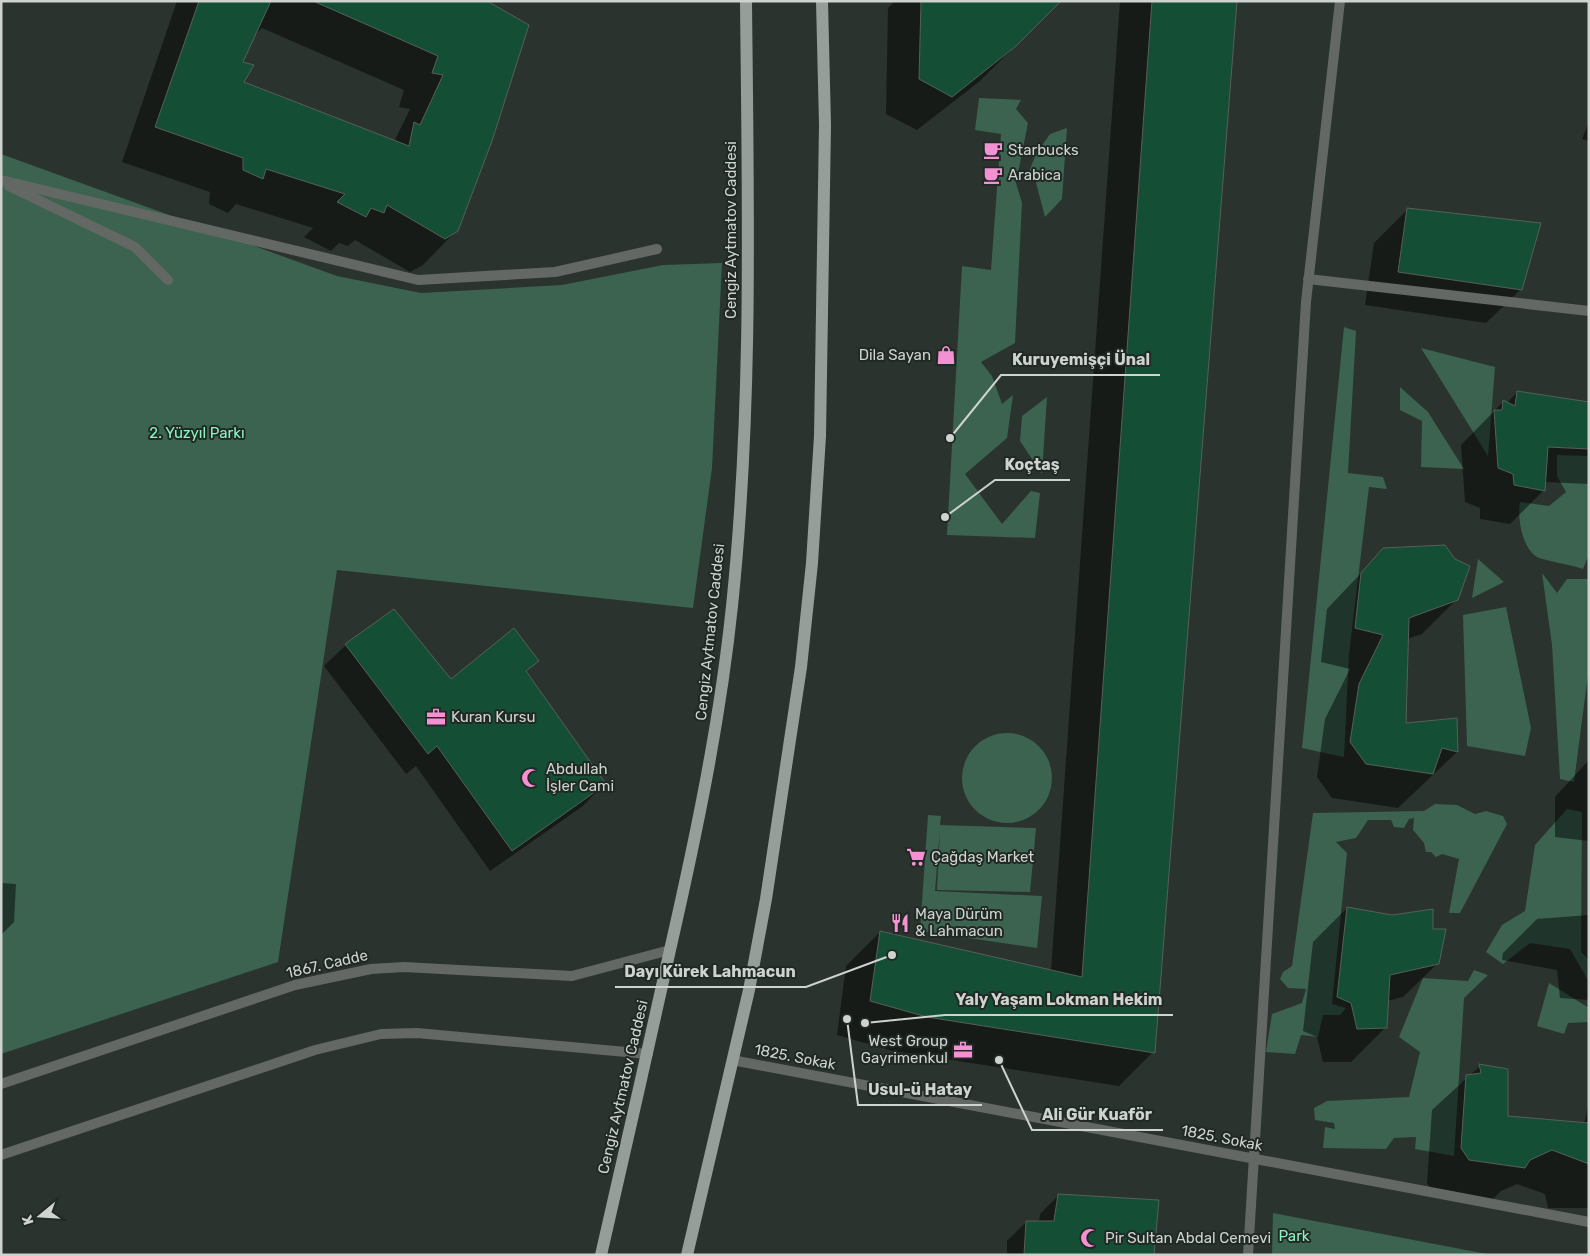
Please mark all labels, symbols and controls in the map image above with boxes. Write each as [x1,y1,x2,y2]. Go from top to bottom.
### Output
cafe icon: Starbucks [982,139,1004,161]
street label: Cengiz Aytmatov Caddesi [722,141,740,319]
place label: Starbucks [1008,141,1079,159]
cafe icon: Arabica [982,164,1004,186]
place label: Arabica [1008,166,1061,184]
shop icon: Dila Sayan [935,344,957,366]
callout: Kuruyemişçi Ünal [1001,344,1160,375]
place label: Dila Sayan [859,346,931,364]
text: Kuruyemişçi Ünal [1012,349,1150,369]
park label: 2. Yüzyıl Parkı [149,424,245,442]
callout: Koçtaş [995,449,1070,480]
text: Koçtaş [1004,455,1060,474]
street label: Cengiz Aytmatov Caddesi [692,543,728,721]
office icon: Kuran Kursu [425,706,447,728]
place label: Kuran Kursu [451,708,535,726]
place label: Abdullah İşler Cami [546,760,614,795]
mosque icon: Abdullah İşler Cami [520,767,542,789]
supermarket icon: Çağdaş Market [905,846,927,868]
place label: Çağdaş Market [931,848,1034,866]
place label: Maya Dürüm & Lahmacun [915,905,1003,940]
restaurant icon: Maya Dürüm & Lahmacun [889,912,911,934]
street label: 1867. Cadde [284,946,370,982]
callout: Dayı Kürek Lahmacun [615,956,806,987]
text: Dayı Kürek Lahmacun [624,962,796,981]
callout: Yaly Yaşam Lokman Hekim [945,984,1173,1015]
text: Yaly Yaşam Lokman Hekim [956,990,1162,1009]
street label: Cengiz Aytmatov Caddesi [594,998,652,1176]
place label: West Group Gayrimenkul [861,1032,948,1067]
office icon: West Group Gayrimenkul [952,1039,974,1061]
street label: 1825. Sokak [753,1040,837,1074]
callout: Usul-ü Hatay [858,1074,982,1105]
text: Usul-ü Hatay [868,1080,972,1099]
callout: Ali Gür Kuaför [1032,1099,1163,1130]
text: Ali Gür Kuaför [1042,1105,1153,1124]
street label: 1825. Sokak [1180,1121,1264,1155]
north arrow [15,1191,65,1241]
text: K [18,1212,38,1227]
mosque icon: Pir Sultan Abdal Cemevi [1079,1227,1101,1249]
park label: Park [1278,1227,1310,1245]
place label: Pir Sultan Abdal Cemevi [1105,1229,1271,1247]

